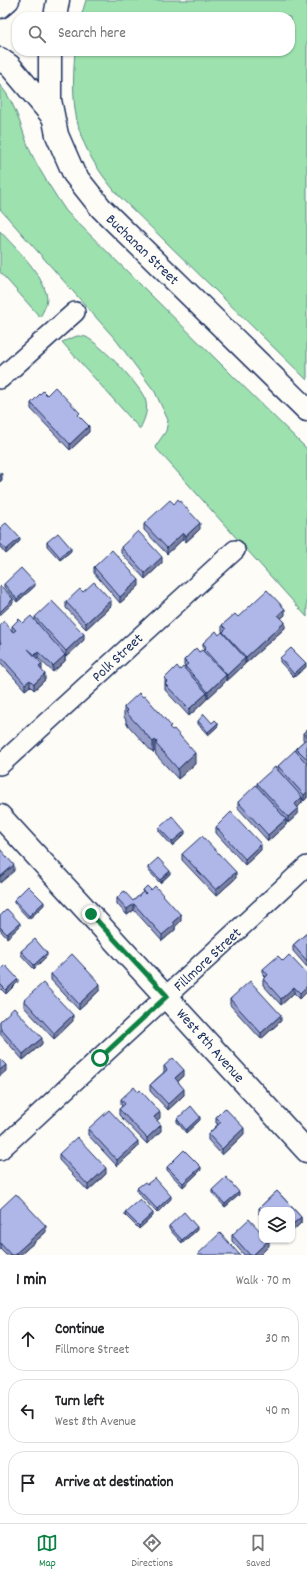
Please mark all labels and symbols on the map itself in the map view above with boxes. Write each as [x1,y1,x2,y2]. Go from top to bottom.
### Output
street label: Buchanan Street [100,210,183,291]
street label: Polk Street [88,629,149,688]
route end [82,905,100,923]
street label: Fillmore Street [170,923,248,998]
street label: West 8th Avenue [170,1004,249,1089]
route start [91,1049,109,1067]

